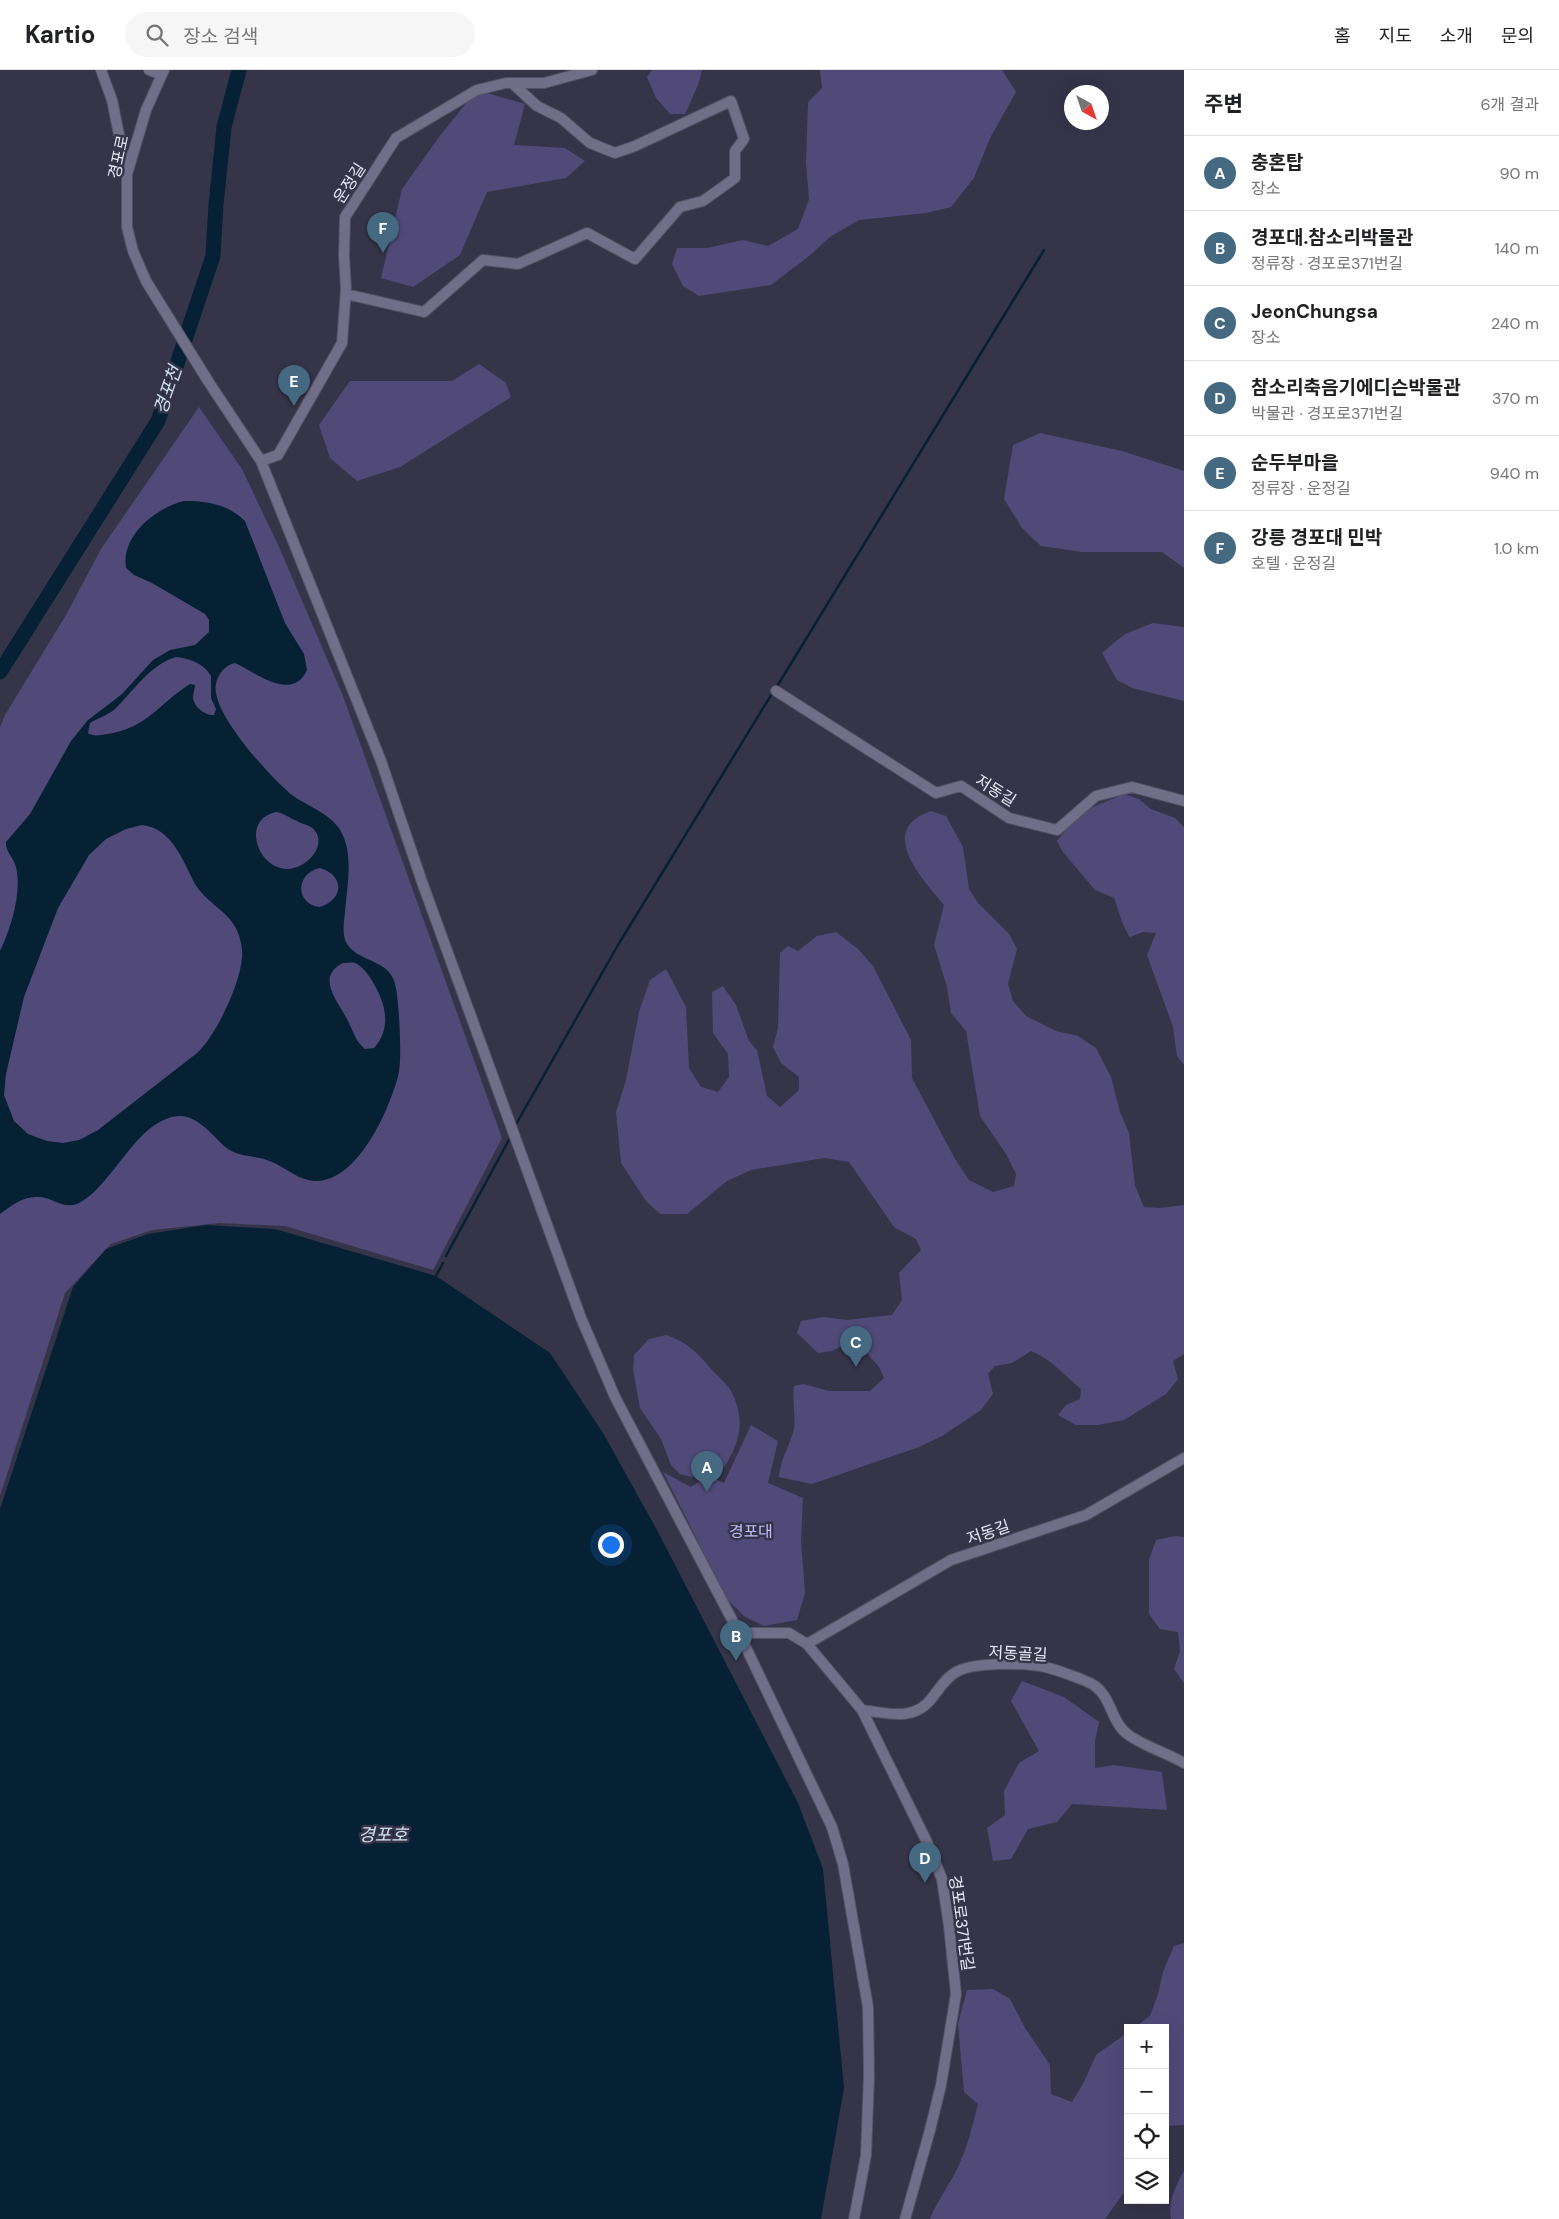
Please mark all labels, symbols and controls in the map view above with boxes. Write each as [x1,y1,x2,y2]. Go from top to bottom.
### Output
search box [125,12,475,57]
text: Kartio [25,19,95,50]
icon: search [143,21,171,49]
text: 장소 검색 [183,24,258,49]
text: 홈 [1334,24,1351,48]
text: 지도 [1379,24,1412,48]
text: 소개 [1440,24,1473,48]
text: 문의 [1501,24,1534,48]
north arrow [1064,85,1109,130]
text: 주변 [1204,90,1243,118]
text: 6개 결과 [1481,94,1539,115]
street label: 경포로 [104,133,133,181]
text: 충혼탑 [1251,150,1303,175]
street label: 운정길 [329,159,370,208]
text: A [1214,163,1226,184]
text: 90 m [1499,163,1539,184]
text: 장소 [1251,178,1280,199]
pin: F [367,212,399,253]
text: 경포대.참소리박물관 [1251,225,1413,250]
text: B [1215,238,1225,259]
text: 140 m [1495,238,1539,259]
text: 정류장 · 경포로371번길 [1251,253,1403,274]
text: JeonChungsa [1251,299,1378,324]
text: C [1214,313,1226,334]
text: 240 m [1491,313,1539,334]
text: 장소 [1251,327,1280,348]
water label: 경포천 [149,360,188,417]
pin: E [278,365,310,406]
text: 참소리축음기에디슨박물관 [1251,375,1461,400]
text: D [1214,388,1226,409]
text: 370 m [1492,388,1539,409]
text: 박물관 · 경포로371번길 [1251,403,1403,424]
text: 순두부마을 [1251,450,1338,475]
text: E [1215,463,1225,484]
text: 940 m [1490,463,1539,484]
text: 정류장 · 운정길 [1251,478,1351,499]
text: 강릉 경포대 민박 [1251,525,1382,550]
text: F [1216,538,1224,559]
text: 1.0 km [1494,538,1539,559]
text: 호텔 · 운정길 [1251,553,1336,574]
street label: 저동길 [971,770,1020,811]
pin: C [840,1326,872,1367]
pin: A [691,1451,723,1492]
street label: 저동길 [964,1515,1012,1550]
park label: 경포대 [729,1521,773,1542]
your location [598,1532,624,1558]
pin: B [720,1620,752,1661]
street label: 저동골길 [988,1641,1048,1666]
water label: 경포호 [358,1823,409,1847]
pin: D [909,1842,941,1883]
street label: 경포로371번길 [944,1874,979,1972]
map controls [1124,2024,1169,2204]
button: + [1124,2024,1169,2069]
button: − [1124,2069,1169,2114]
button: locate [1124,2114,1169,2159]
button: layers [1124,2159,1169,2204]

